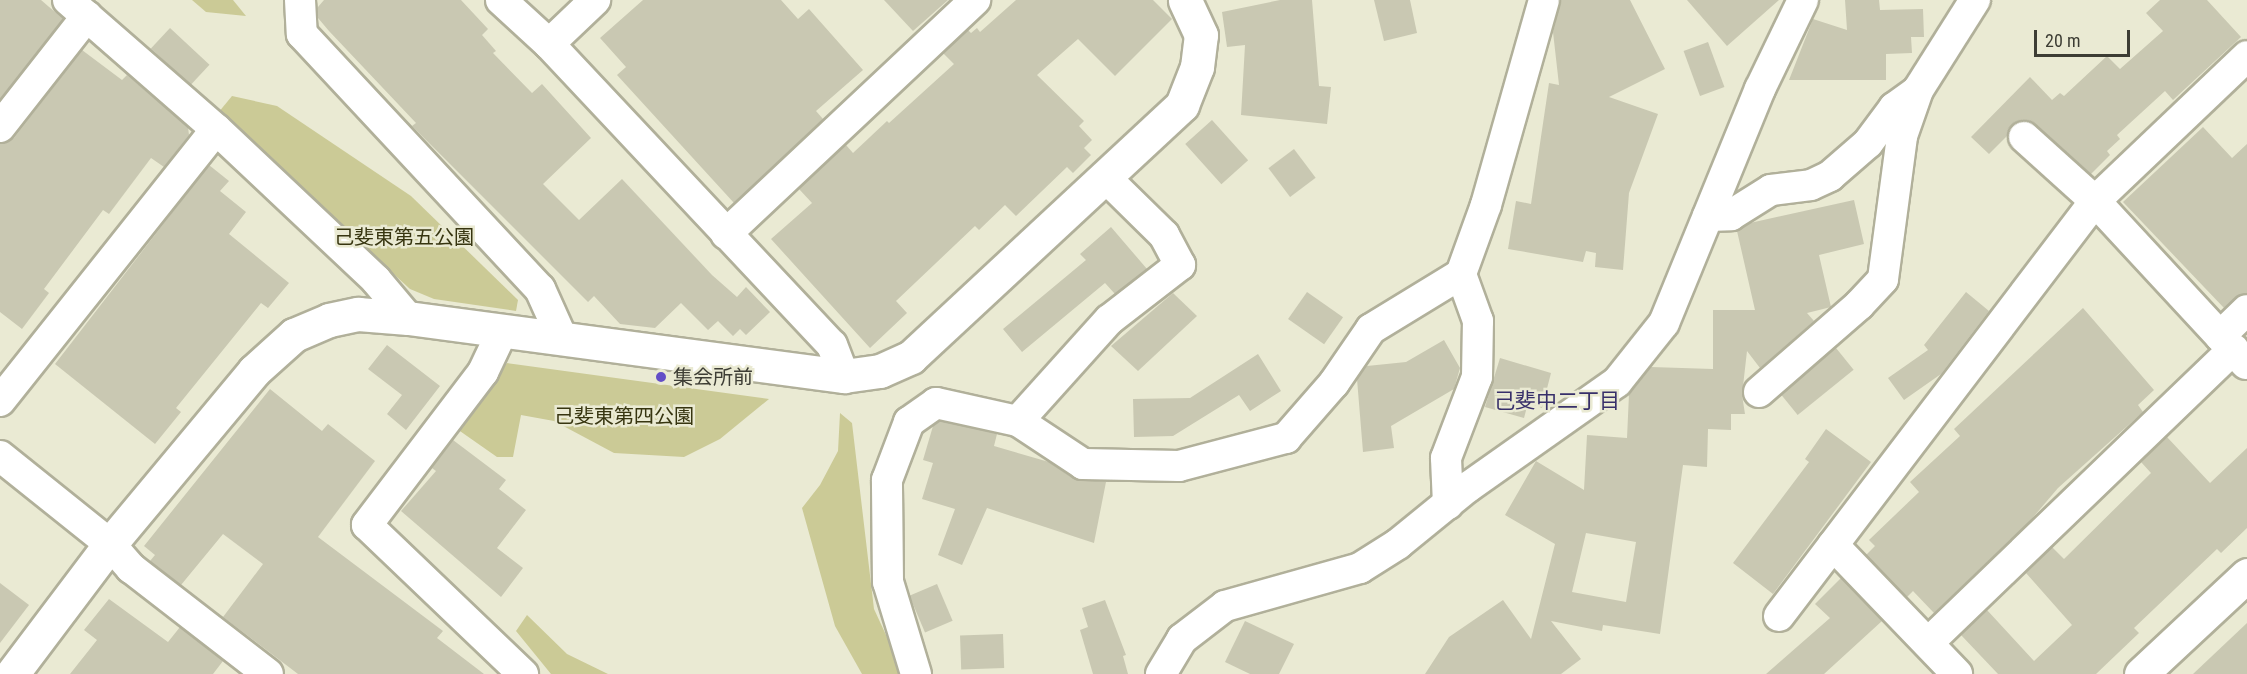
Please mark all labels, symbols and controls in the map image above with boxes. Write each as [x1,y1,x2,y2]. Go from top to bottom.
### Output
scale bar [2037,18,2133,56]
text: 20 m [2045,30,2080,51]
park label: 己斐東第五公園 [334,225,474,249]
place label: 集会所前 [673,365,753,389]
marker: 集会所前 [654,370,668,384]
district label: 己斐中二丁目 [1494,388,1620,414]
park label: 己斐東第四公園 [554,404,694,428]

